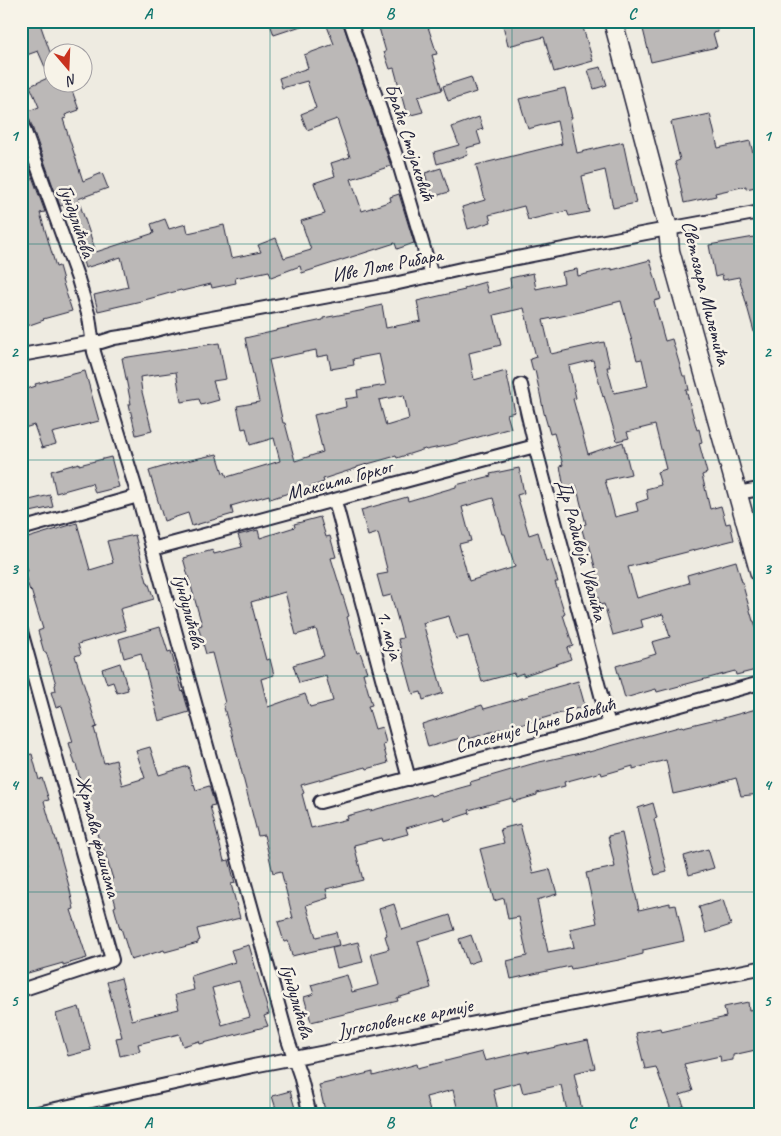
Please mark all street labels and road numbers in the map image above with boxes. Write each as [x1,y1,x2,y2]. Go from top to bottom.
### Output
street label: Браће Стојаковић [379,80,441,205]
street label: Гундулићева [53,181,102,263]
street label: Светозара Милетића [676,218,736,369]
street label: Иве Лоле Рибара [330,242,446,288]
street label: Максима Горког [284,453,397,506]
street label: Др Радивоја Увалића [551,477,613,625]
street label: Гундулићева [167,571,211,653]
street label: 1. маја [371,608,409,663]
street label: Спасеније Цане Бабовић [452,691,619,758]
street label: Жртава фашизма [70,772,127,902]
street label: Гундулићева [275,961,320,1043]
street label: Југословенске армије [334,992,476,1044]

